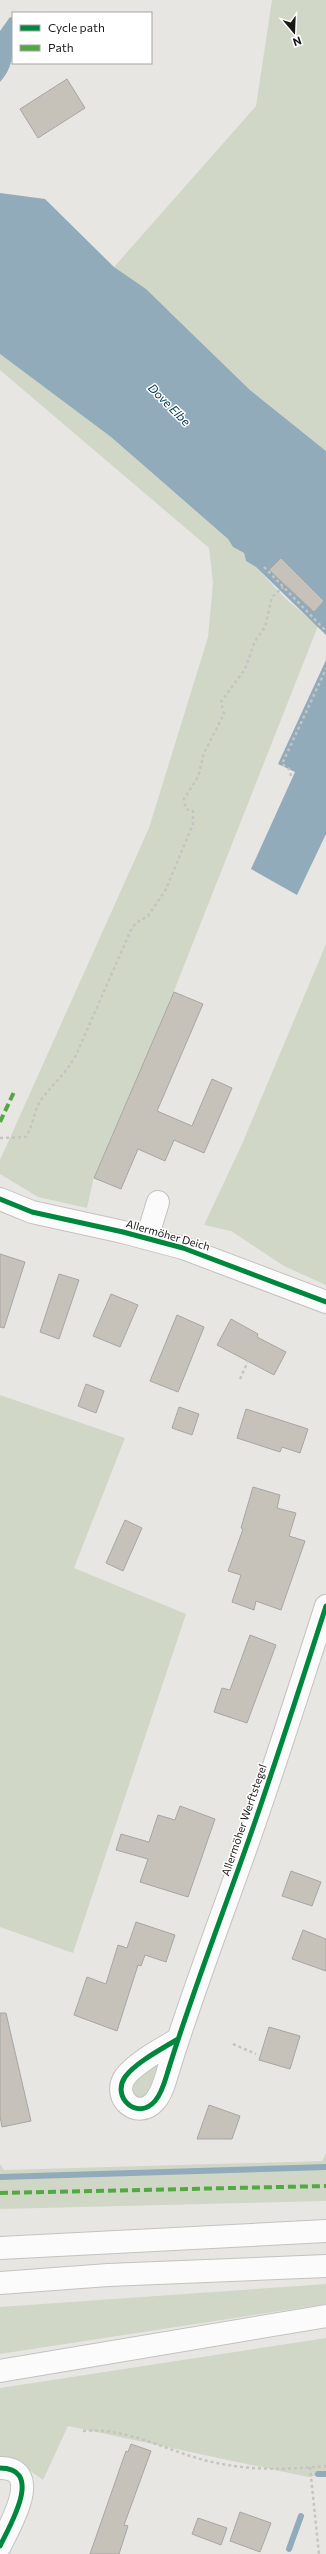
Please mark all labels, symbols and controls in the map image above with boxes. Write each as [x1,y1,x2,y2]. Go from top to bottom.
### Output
legend [12,12,152,64]
north arrow [274,12,314,52]
text: Cycle path [48,20,105,34]
text: N [291,34,303,49]
text: Path [48,40,74,54]
water label: Dove Elbe [146,380,194,429]
street label: Allermöher Deich [125,1216,212,1253]
street label: Allermöher Werftstegel [218,1762,269,1877]

